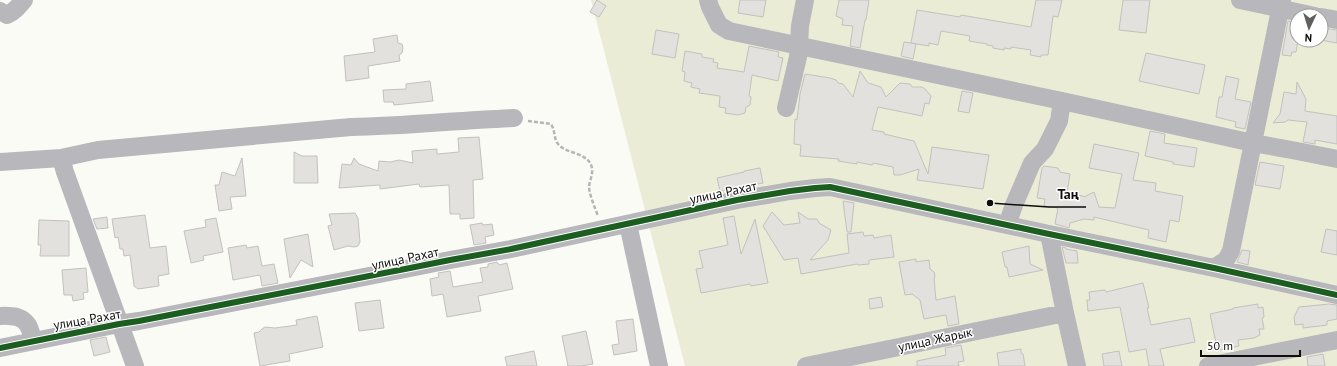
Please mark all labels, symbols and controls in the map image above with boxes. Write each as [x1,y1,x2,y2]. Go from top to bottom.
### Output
north arrow [1289,8,1329,48]
text: N [1304,31,1312,45]
street label: улица Рахат [688,177,759,208]
callout: Таң [1049,181,1086,207]
text: Таң [1057,185,1079,203]
street label: улица Рахат [370,243,441,274]
street label: улица Рахат [52,305,123,334]
street label: улица Жарык [897,323,974,356]
scale bar [1201,332,1300,358]
text: 50 m [1207,338,1233,353]

